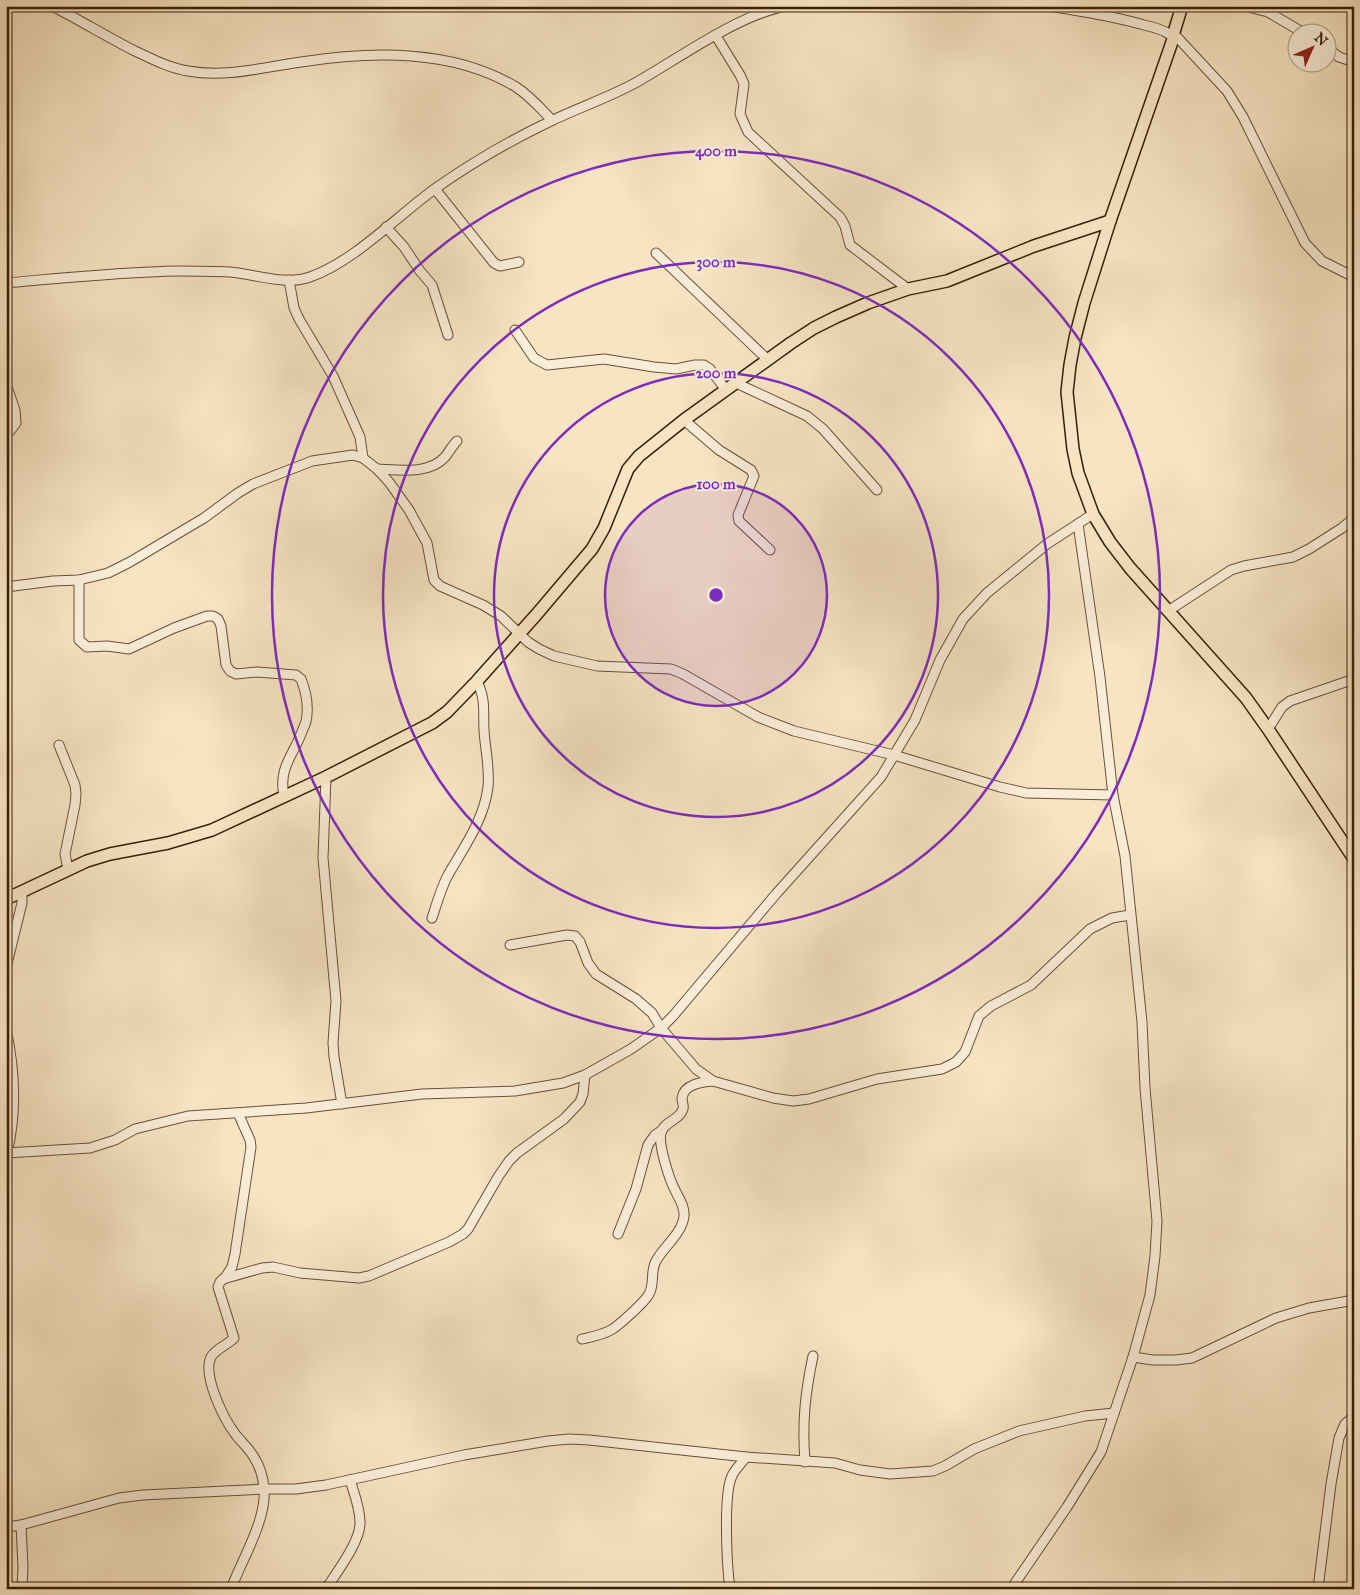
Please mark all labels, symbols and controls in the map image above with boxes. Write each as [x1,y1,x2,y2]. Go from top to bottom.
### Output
north arrow [1288,22,1338,72]
text: N [1311,29,1331,49]
text: 400 m [695,142,737,161]
text: 300 m [696,253,736,272]
text: 200 m [696,364,737,382]
text: 100 m [696,475,736,493]
centre of rings [707,586,725,604]

